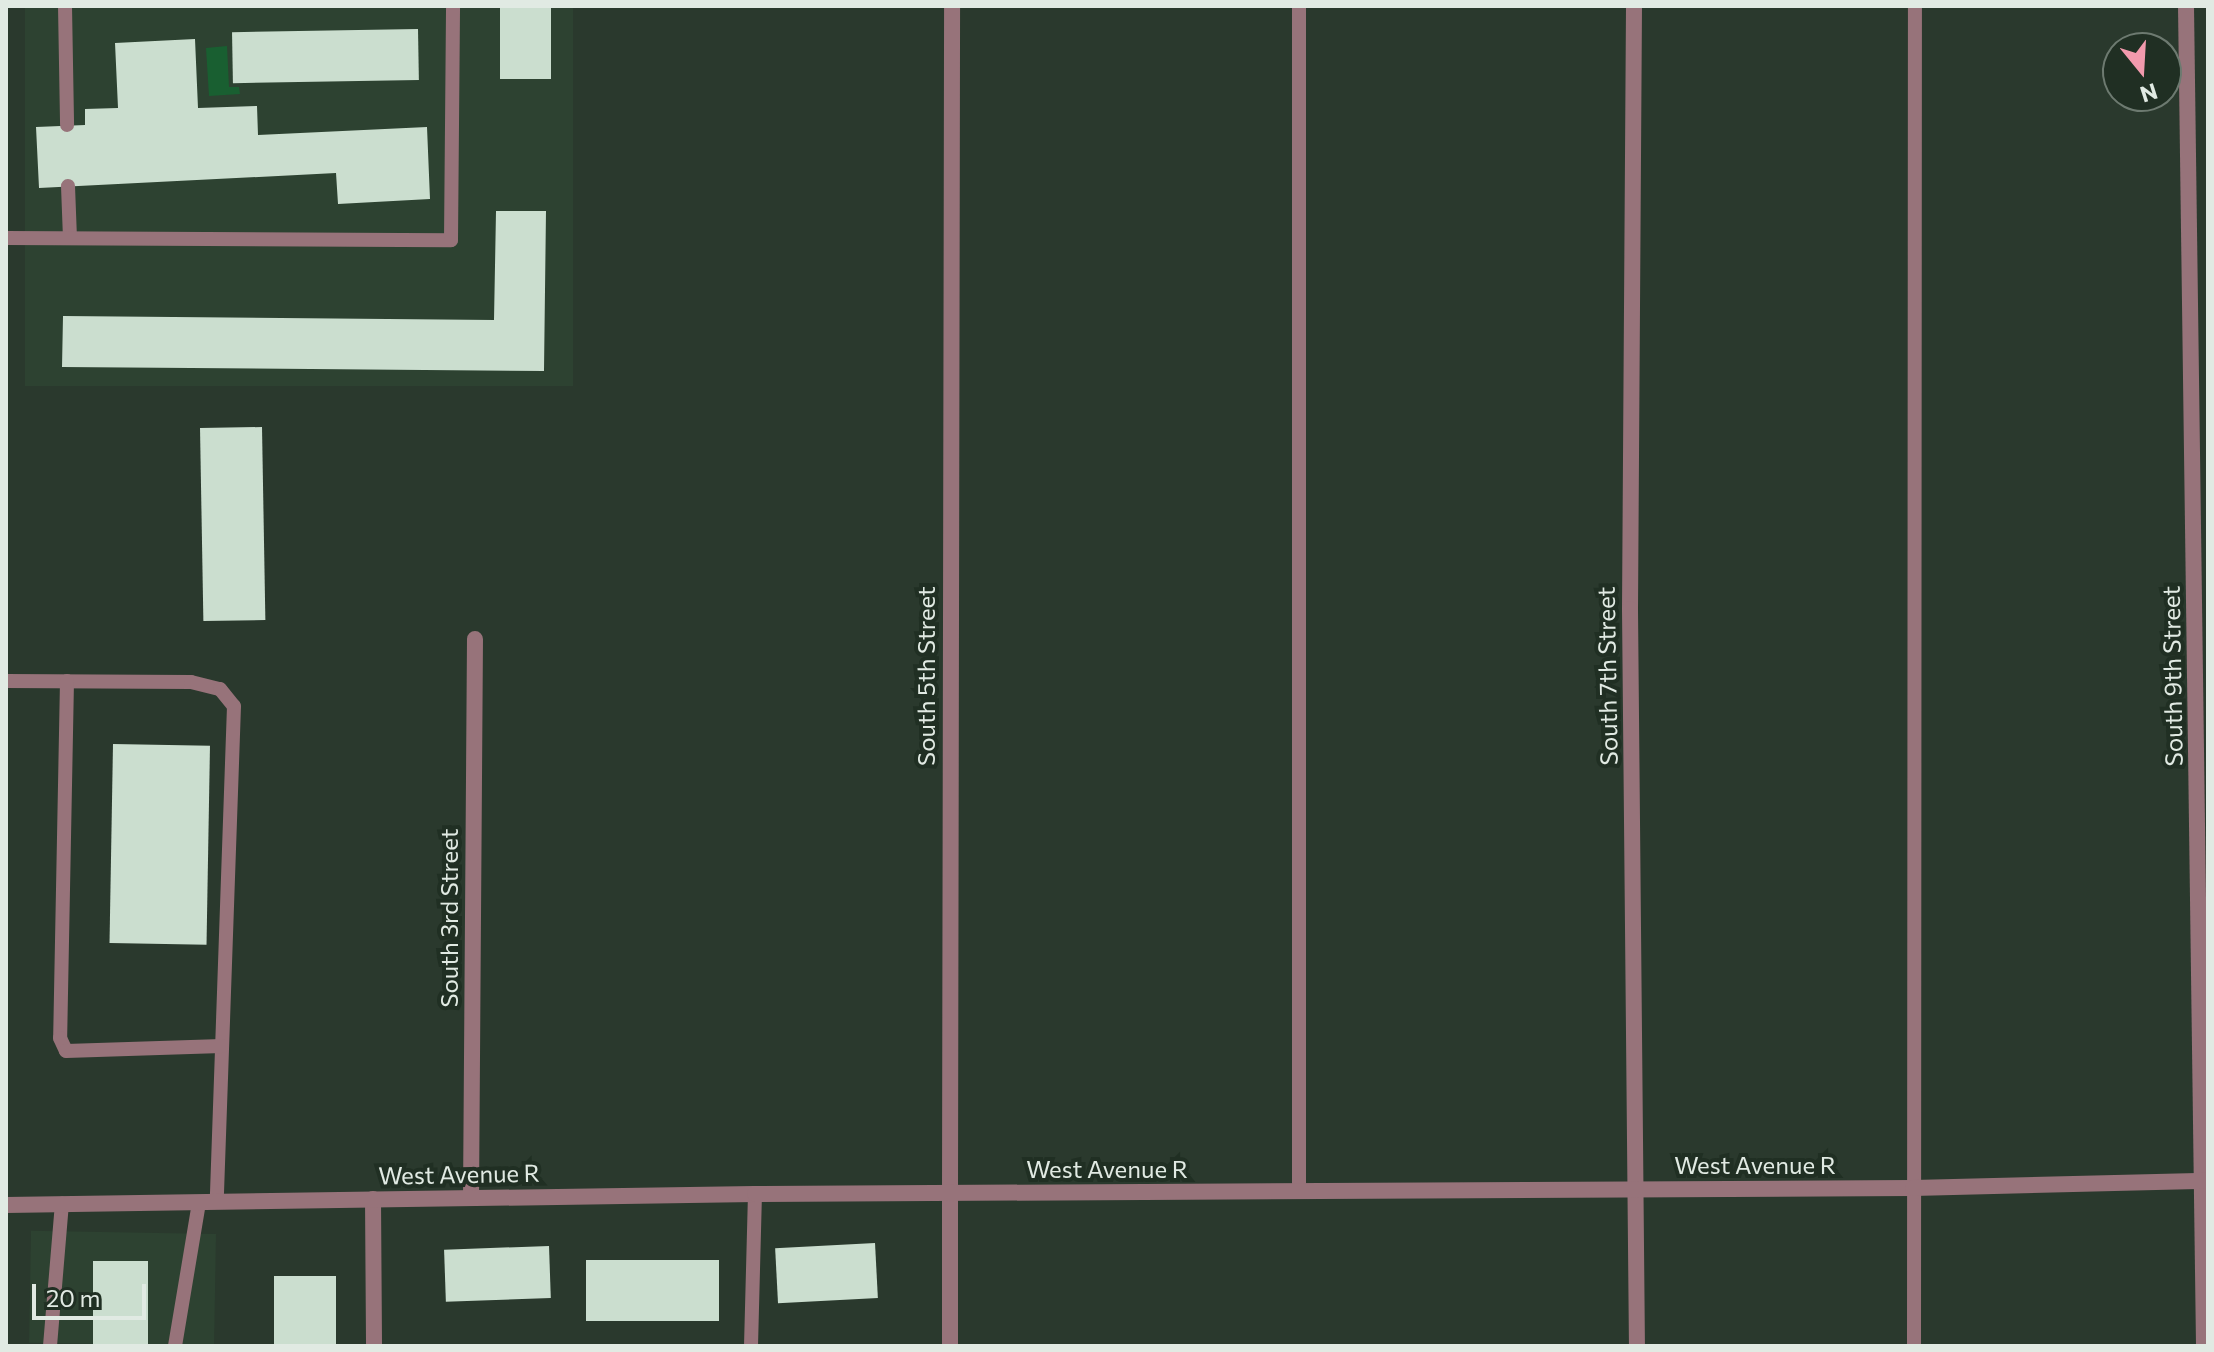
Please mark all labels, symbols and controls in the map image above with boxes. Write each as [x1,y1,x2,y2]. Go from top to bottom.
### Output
north arrow [2102,32,2182,112]
text: N [2137,78,2161,109]
street label: South 9th Street [2156,585,2188,767]
street label: South 5th Street [912,586,940,766]
street label: South 7th Street [1591,586,1623,766]
street label: South 3rd Street [435,828,463,1008]
street label: West Avenue R [1674,1151,1836,1179]
street label: West Avenue R [1026,1155,1188,1183]
street label: West Avenue R [378,1158,540,1190]
scale bar [36,1268,150,1318]
text: 20 m [46,1283,100,1312]

